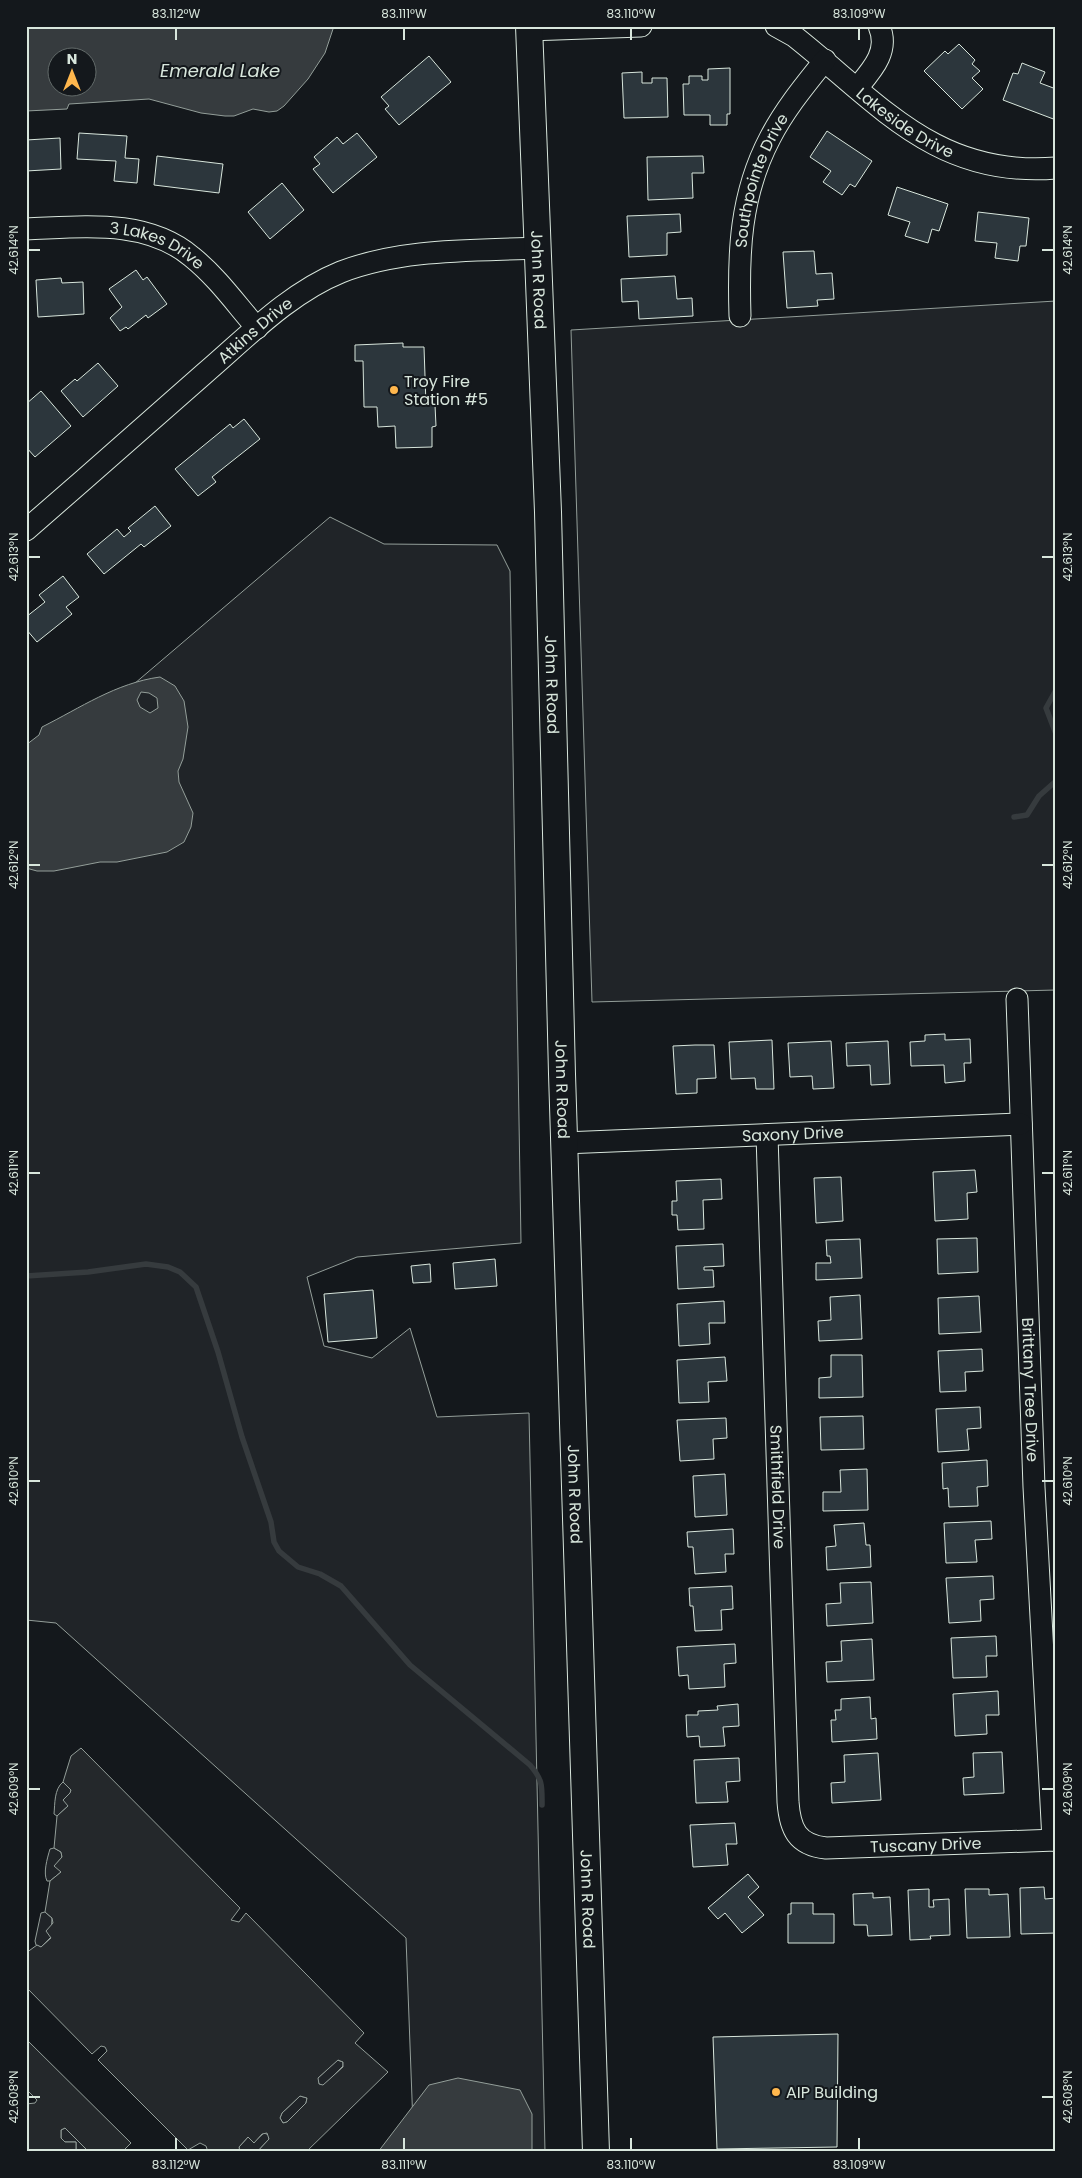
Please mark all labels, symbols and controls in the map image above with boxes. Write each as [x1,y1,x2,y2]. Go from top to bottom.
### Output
text: 83.112°W [152,5,200,22]
text: 83.111°W [381,5,427,22]
text: 83.110°W [606,5,656,22]
text: 83.109°W [833,5,886,22]
north arrow [48,48,98,98]
text: N [67,49,77,69]
water label: Emerald Lake [160,58,280,83]
street label: Lakeside Drive [852,82,958,163]
street label: Southpointe Drive [729,108,793,249]
street label: 3 Lakes Drive [109,216,210,274]
text: 42.614°N [5,225,22,275]
text: 42.614°N [1059,225,1076,275]
street label: John R Road [525,230,552,330]
street label: Atkins Drive [212,291,297,369]
place label: Troy Fire Station #5 [404,370,488,411]
marker: Troy Fire Station #5 [388,384,400,396]
text: 42.613°N [5,533,22,581]
text: 42.613°N [1059,533,1076,581]
street label: John R Road [540,635,565,734]
text: 42.612°N [5,841,22,889]
text: 42.612°N [1059,841,1076,889]
street label: John R Road [550,1040,576,1139]
street label: Saxony Drive [741,1120,844,1147]
text: 42.611°N [5,1150,22,1196]
text: 42.611°N [1059,1150,1076,1196]
street label: Brittany Tree Drive [1017,1317,1045,1463]
street label: Smithfield Drive [765,1424,792,1549]
street label: John R Road [562,1444,588,1544]
text: 42.610°N [5,1456,22,1506]
text: 42.610°N [1059,1456,1076,1506]
text: 42.609°N [5,1762,22,1816]
text: 42.609°N [1059,1762,1076,1816]
street label: Tuscany Drive [870,1831,982,1858]
street label: John R Road [575,1849,601,1949]
text: 42.608°N [5,2070,22,2124]
text: 42.608°N [1059,2070,1076,2124]
place label: AIP Building [786,2081,878,2104]
marker: AIP Building [770,2086,782,2098]
text: 83.112°W [152,2156,200,2173]
text: 83.111°W [381,2156,427,2173]
text: 83.110°W [606,2156,656,2173]
text: 83.109°W [833,2156,886,2173]

